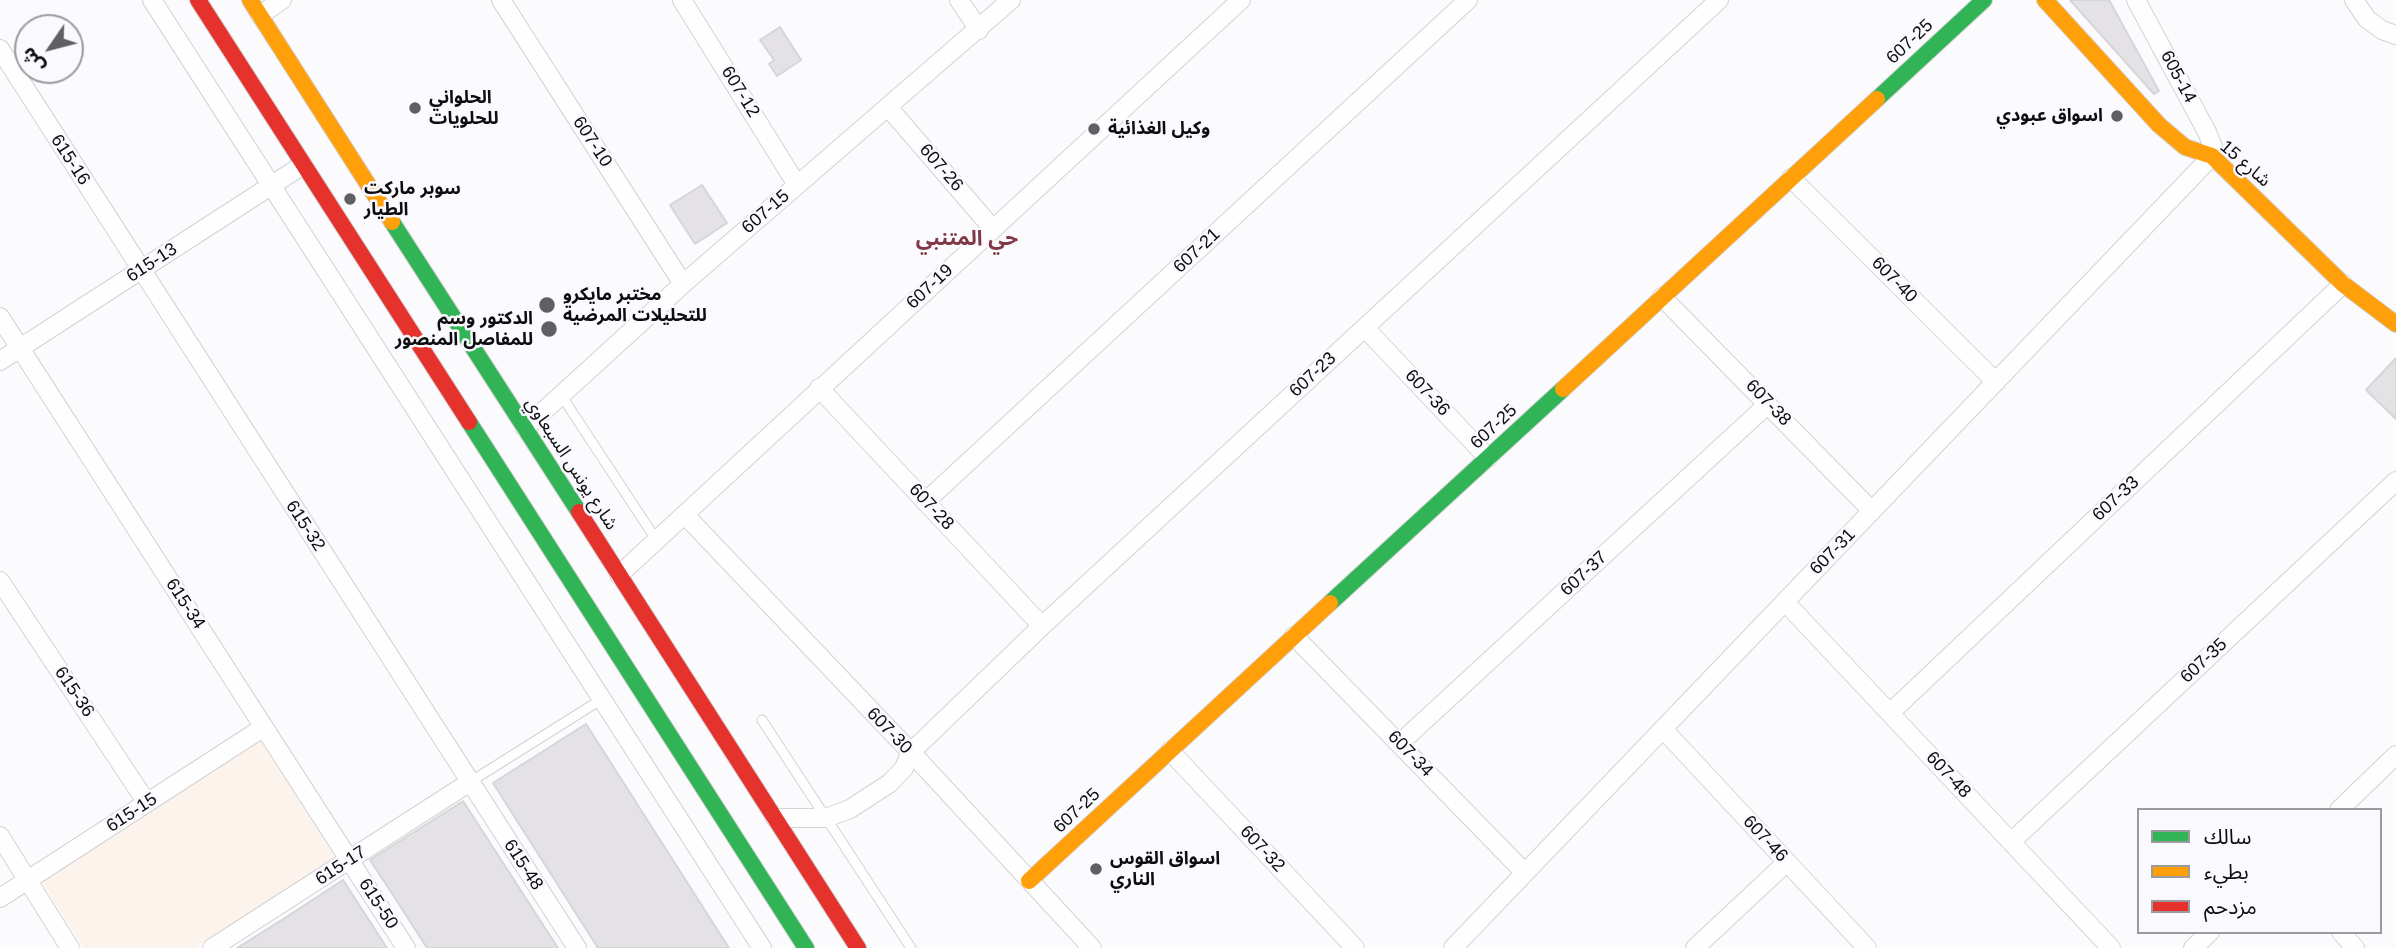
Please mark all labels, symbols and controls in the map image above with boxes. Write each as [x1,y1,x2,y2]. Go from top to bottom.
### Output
north arrow [14,14,84,84]
street label: 607-25 [1882,15,1938,69]
text: ش [17,44,49,77]
street label: 605-14 [2155,47,2201,107]
street label: 607-12 [716,63,764,121]
place label: الحلواني للحلويات [429,87,499,130]
marker: الحلواني للحلويات [407,100,423,116]
place label: اسواق عبودي [1996,105,2103,127]
marker: اسواق عبودي [2109,108,2125,124]
street label: 607-10 [568,113,616,171]
place label: وكيل الغذائية [1108,118,1210,140]
marker: وكيل الغذائية [1086,121,1102,137]
street label: 615-16 [46,131,94,189]
street label: شارع 15 [2215,136,2275,192]
street label: 607-26 [914,140,968,196]
place label: سوبر ماركت الطيار [364,178,461,220]
street label: 607-15 [738,185,794,239]
marker: سوبر ماركت الطيار [342,191,358,207]
street label: 607-21 [1169,224,1225,278]
district label: حي المتنبي [916,226,1018,252]
street label: 615-13 [123,239,181,287]
street label: 607-40 [1867,253,1921,307]
street label: 607-19 [902,260,958,314]
place label: مختبر مايكرو للتحليلات المرضية [563,284,707,326]
marker: مختبر مايكرو للتحليلات المرضية [537,295,557,315]
place label: الدكتور وسم للمفاصل المنصور [395,308,533,350]
marker: الدكتور وسم للمفاصل المنصور [539,319,559,339]
street label: 607-23 [1285,348,1341,402]
street label: 607-36 [1400,365,1454,421]
street label: 607-38 [1741,375,1795,431]
street label: شارع يونس السبعاوي [520,394,622,534]
street label: 607-25 [1466,400,1522,454]
street label: 607-33 [2088,472,2144,526]
street label: 607-28 [904,479,958,535]
street label: 615-32 [281,497,329,555]
street label: 607-31 [1806,524,1860,580]
street label: 607-37 [1556,547,1612,601]
street label: 615-34 [161,575,209,633]
street label: 607-35 [2176,634,2232,688]
street label: 615-36 [49,663,99,721]
street label: 607-30 [862,703,916,759]
street label: 607-34 [1383,726,1437,782]
street label: 607-48 [1921,747,1975,803]
street label: 607-25 [1049,784,1105,838]
street label: 615-15 [103,789,161,837]
legend [2137,808,2382,934]
street label: 607-46 [1738,811,1792,867]
street label: 607-32 [1235,821,1289,877]
text: سالك [2204,825,2251,848]
street label: 615-48 [499,836,547,894]
street label: 615-17 [312,842,370,890]
place label: اسواق القوس الناري [1110,848,1220,890]
text: بطيء [2204,860,2249,883]
marker: اسواق القوس الناري [1088,861,1104,877]
street label: 615-50 [354,875,402,933]
text: مزدحم [2204,895,2257,918]

